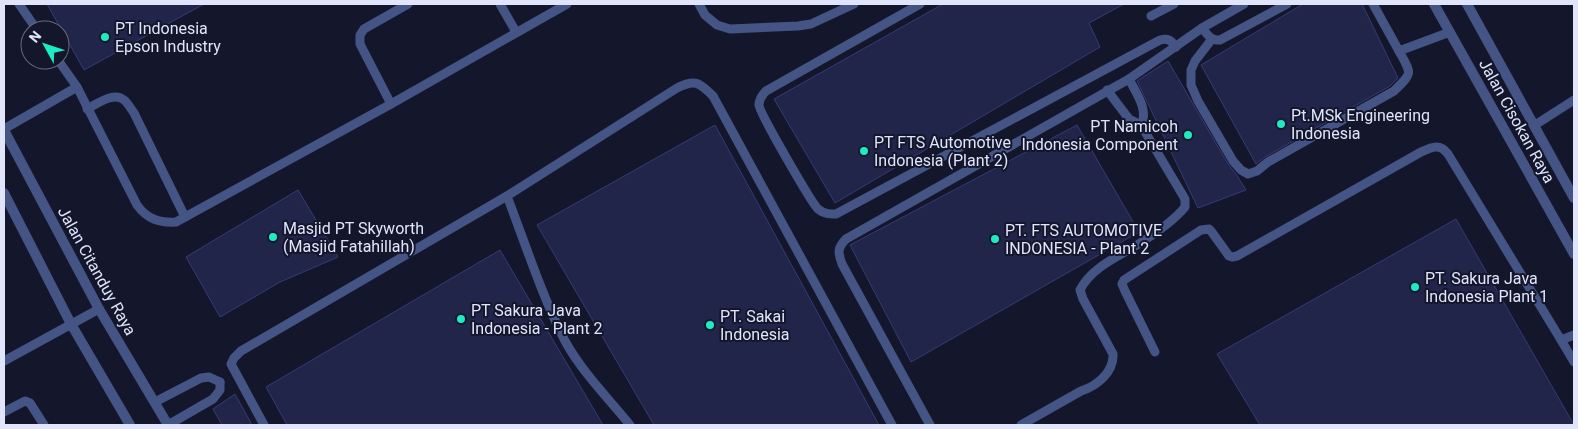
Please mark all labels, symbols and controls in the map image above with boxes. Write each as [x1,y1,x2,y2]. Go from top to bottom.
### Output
place label: PT Indonesia Epson Industry [115,19,221,56]
north arrow [20,20,70,70]
text: N [26,28,44,46]
marker: PT Indonesia Epson Industry [99,31,111,43]
street label: Jalan Cisokan Raya [1475,56,1559,186]
place label: Pt.MSk Engineering Indonesia [1291,106,1430,143]
place label: PT Namicoh Indonesia Component [1021,117,1178,154]
marker: Pt.MSk Engineering Indonesia [1275,118,1287,130]
marker: PT Namicoh Indonesia Component [1182,129,1194,141]
place label: PT FTS Automotive Indonesia (Plant 2) [874,133,1011,170]
marker: PT FTS Automotive Indonesia (Plant 2) [858,145,870,157]
street label: Jalan Citanduy Raya [54,203,140,339]
place label: Masjid PT Skyworth (Masjid Fatahillah) [283,219,424,256]
place label: PT. FTS AUTOMOTIVE INDONESIA - Plant 2 [1005,221,1162,258]
marker: Masjid PT Skyworth (Masjid Fatahillah) [267,231,279,243]
marker: PT. FTS AUTOMOTIVE INDONESIA - Plant 2 [989,233,1001,245]
place label: PT. Sakura Java Indonesia Plant 1 [1425,269,1548,306]
marker: PT. Sakura Java Indonesia Plant 1 [1409,281,1421,293]
place label: PT Sakura Java Indonesia - Plant 2 [471,301,603,338]
place label: PT. Sakai Indonesia [720,307,790,344]
marker: PT Sakura Java Indonesia - Plant 2 [455,313,467,325]
marker: PT. Sakai Indonesia [704,319,716,331]

